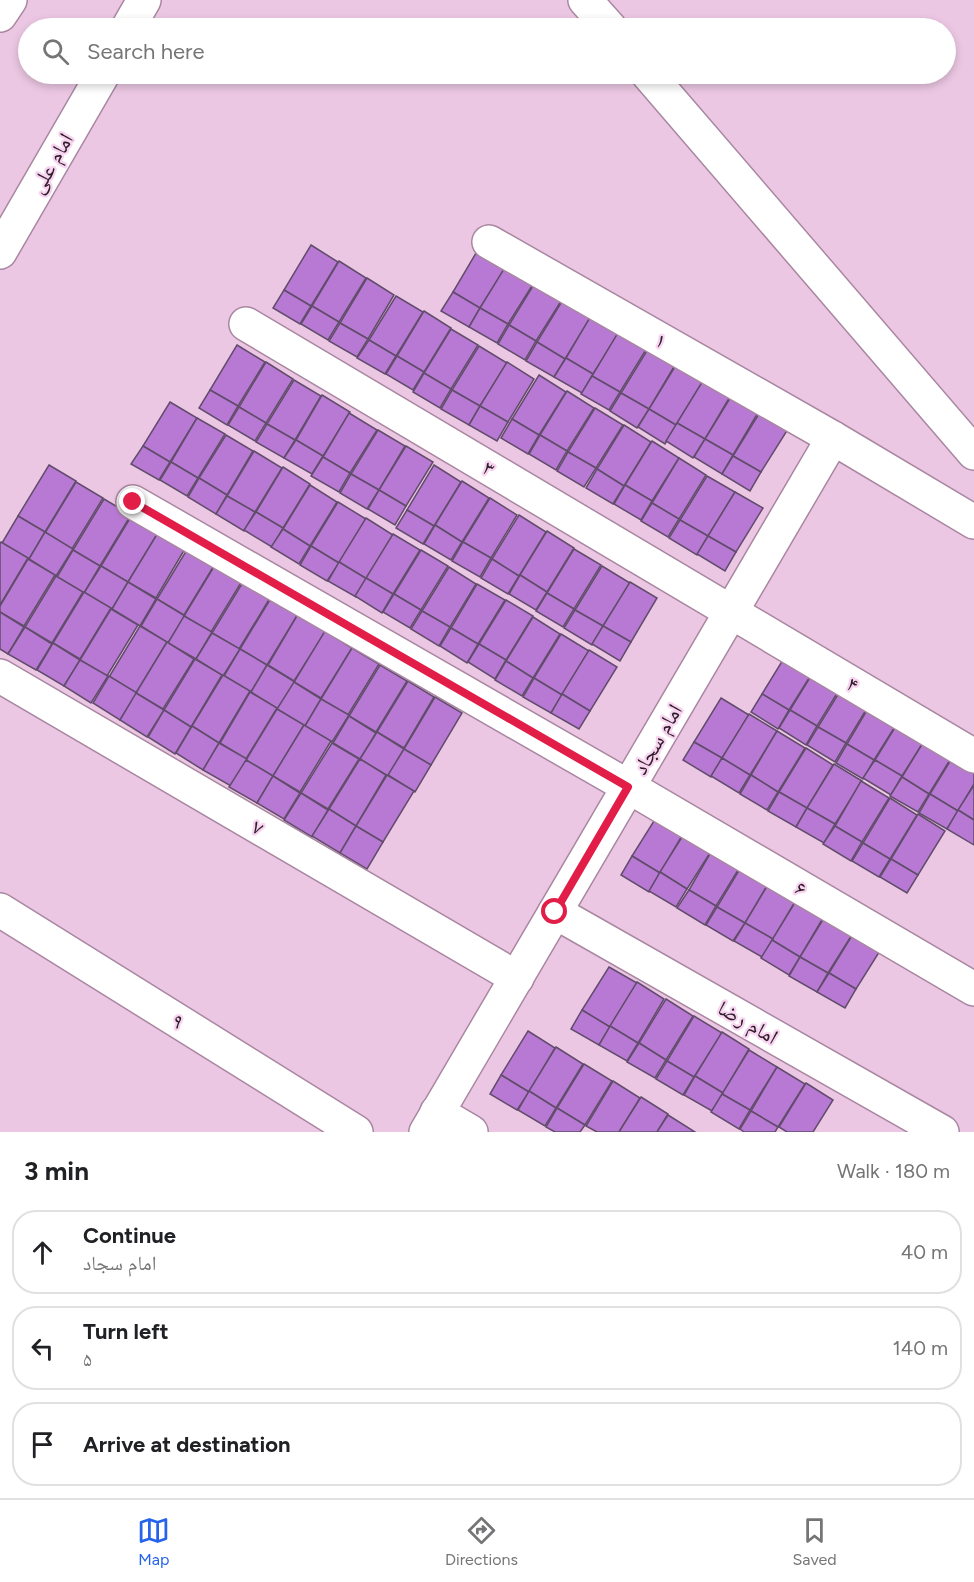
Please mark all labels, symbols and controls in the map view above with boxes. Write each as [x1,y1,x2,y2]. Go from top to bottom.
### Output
search box [18,18,956,84]
icon: search [39,35,72,68]
text: Search here [87,38,205,65]
street label: امام علی [24,128,80,199]
street label: ۱ [651,327,671,353]
street label: ۳ [479,455,499,481]
route end [119,488,145,514]
street label: ۴ [843,671,863,697]
street label: امام سجاد [627,699,689,780]
street label: ۷ [248,814,268,840]
street label: ۶ [791,875,811,901]
route start [541,898,567,924]
street label: امام رضا [712,995,783,1051]
street label: ۹ [167,1008,189,1034]
text: 3 min [24,1155,89,1187]
text: Walk · 180 m [837,1159,950,1183]
text: Continue [83,1222,176,1249]
icon: ahead [26,1236,59,1269]
text: 40 m [901,1240,948,1264]
text: امام سجاد [83,1251,156,1275]
text: Turn left [83,1318,169,1345]
icon: left [26,1332,59,1365]
text: 140 m [893,1336,948,1360]
text: ۵ [83,1347,92,1371]
icon: arrive [26,1428,59,1461]
text: Arrive at destination [83,1431,291,1458]
tab: Map [137,1514,170,1569]
tab: Directions [445,1514,518,1569]
tab: Saved [793,1514,837,1569]

